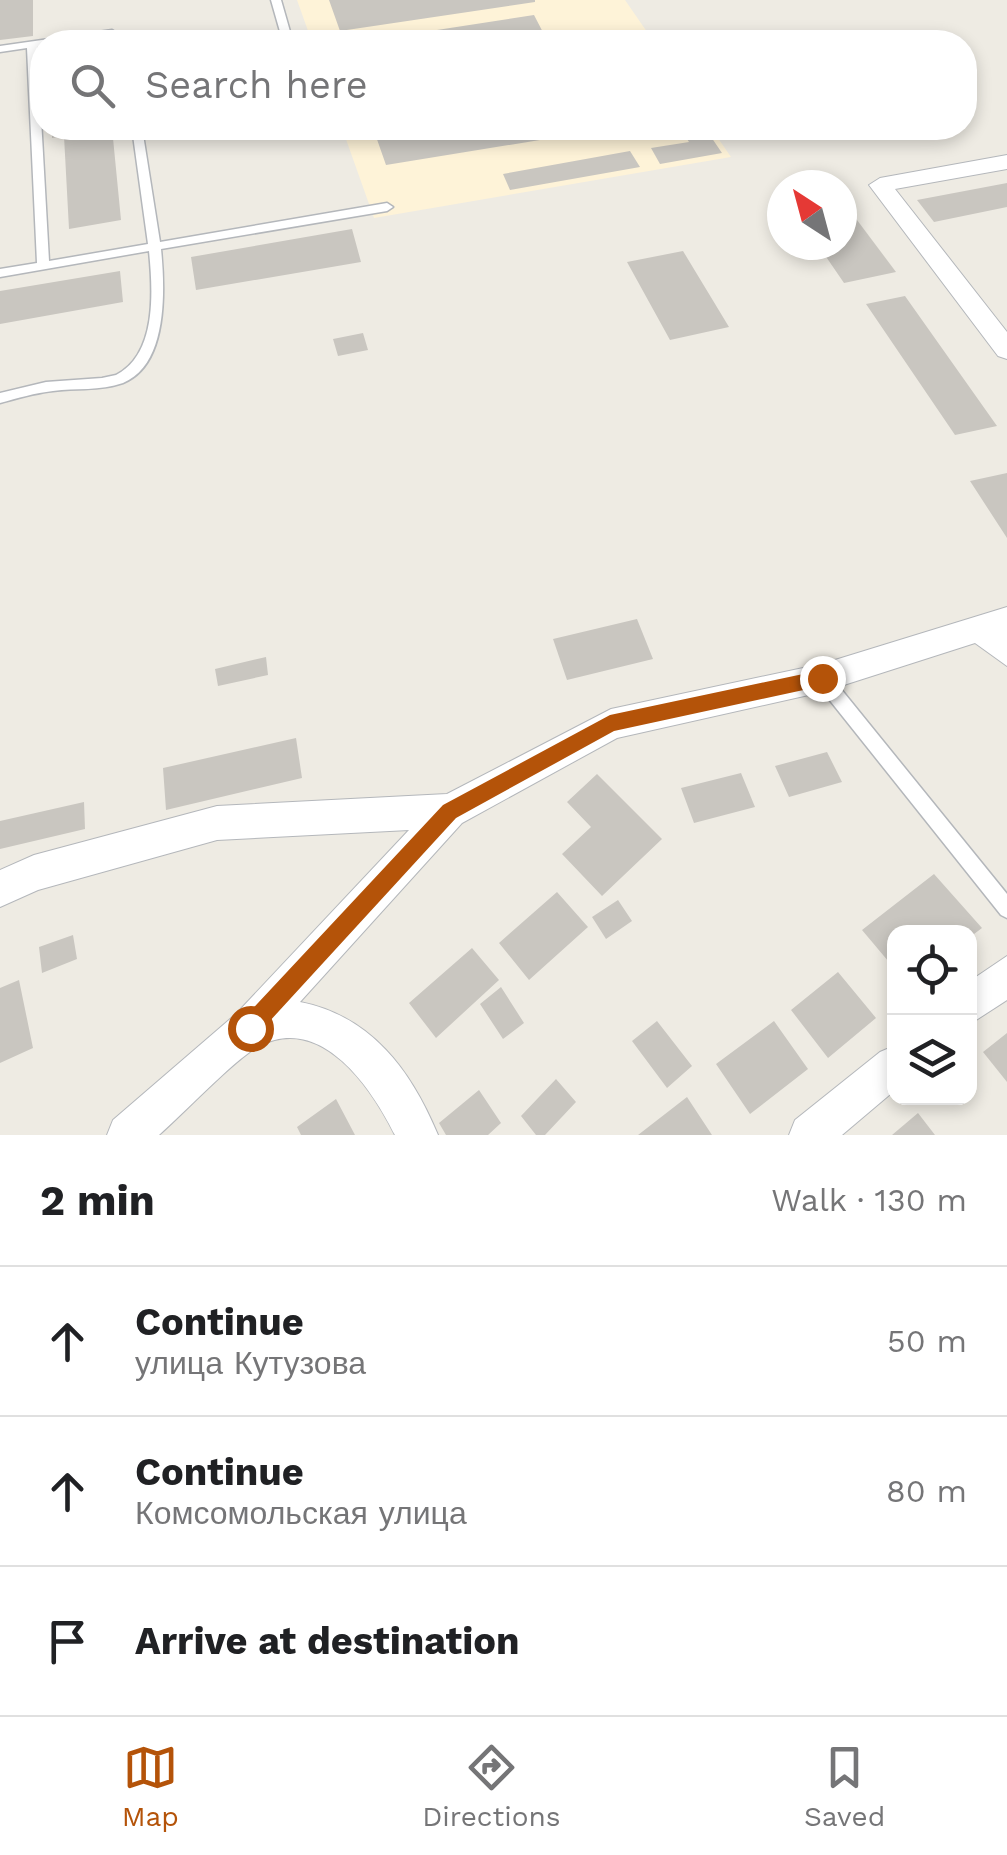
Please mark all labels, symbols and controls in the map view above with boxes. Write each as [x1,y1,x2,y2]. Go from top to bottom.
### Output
search box [30,30,977,140]
icon: search [65,58,120,113]
text: Search here [145,63,368,107]
north arrow [767,170,857,260]
route end [800,656,846,702]
map controls [887,925,977,1105]
button: locate [887,925,977,1015]
route start [228,1006,274,1052]
button: layers [887,1015,977,1105]
text: 2 min [40,1176,155,1225]
text: Walk · 130 m [771,1181,967,1219]
text: Continue [135,1300,304,1344]
icon: ahead [40,1314,95,1369]
text: 50 m [887,1322,967,1360]
text: улица Кутузова [135,1344,366,1382]
text: Continue [135,1450,304,1494]
icon: ahead [40,1464,95,1519]
text: 80 m [886,1472,967,1510]
text: Комсомольская улица [135,1494,467,1532]
icon: arrive [40,1614,95,1669]
text: Arrive at destination [135,1619,520,1663]
tab: Map [122,1740,179,1833]
tab: Directions [422,1740,561,1833]
tab: Saved [804,1740,885,1833]

